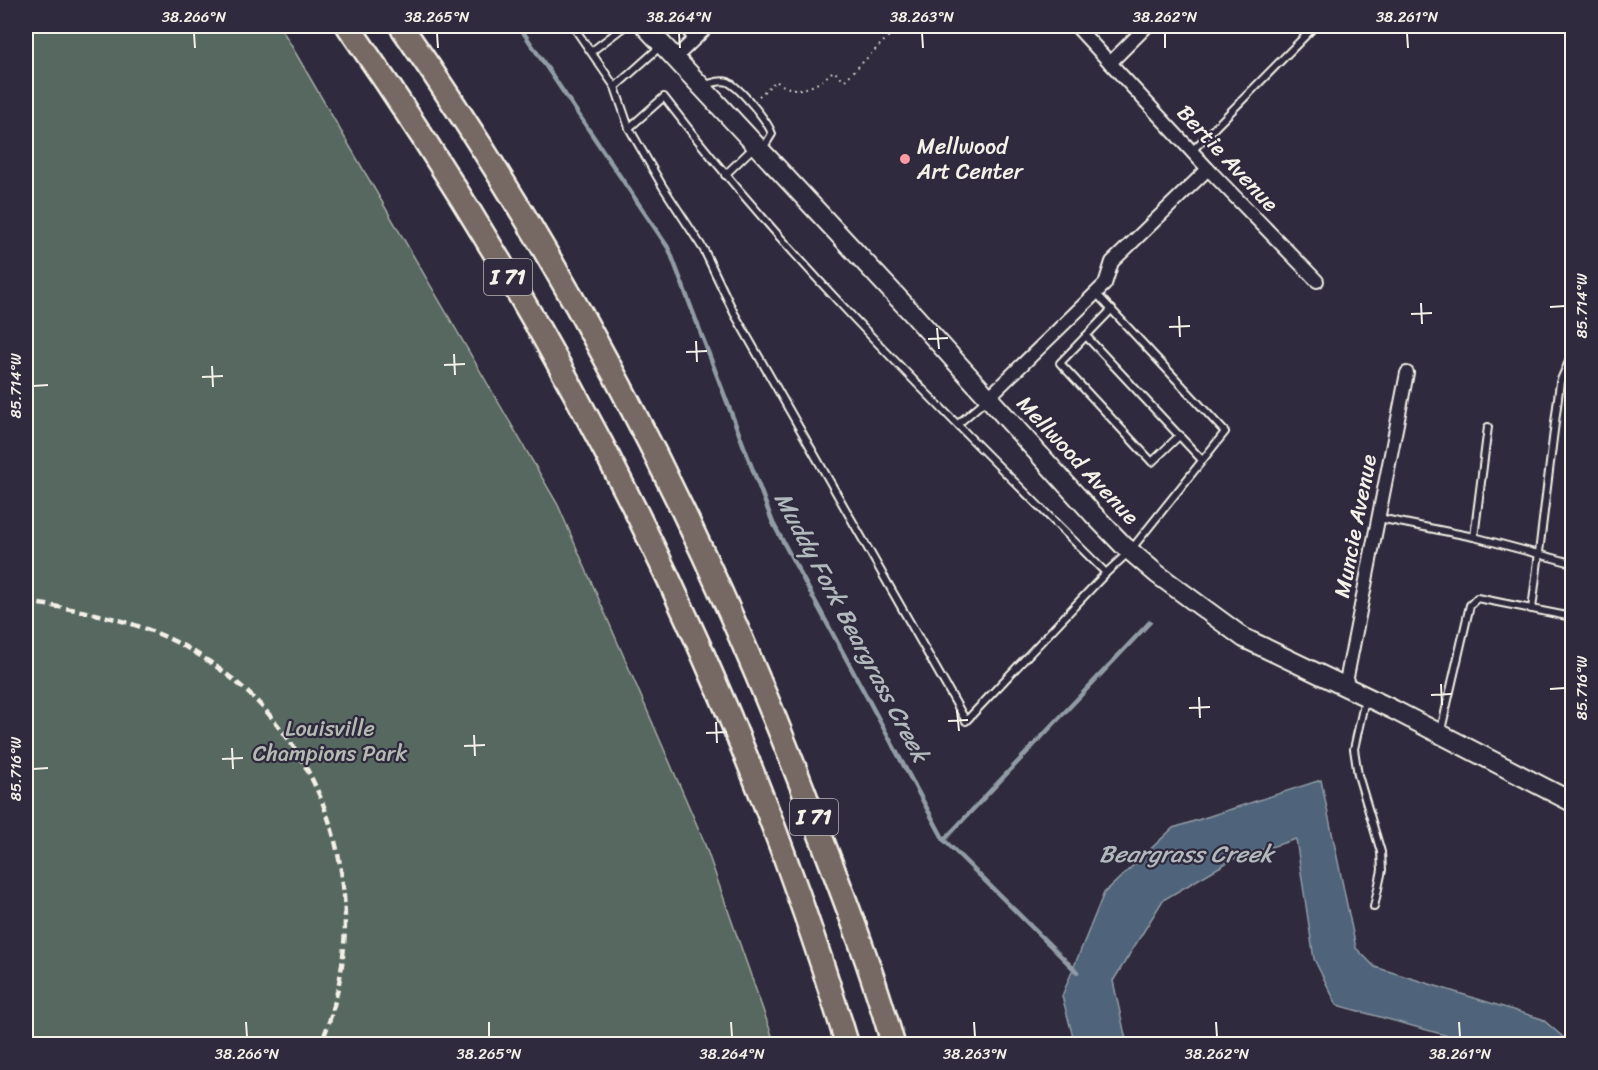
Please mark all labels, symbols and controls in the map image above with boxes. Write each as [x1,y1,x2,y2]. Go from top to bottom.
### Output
text: 38.266°N [162,4,227,30]
text: 38.265°N [405,4,470,30]
text: 38.264°N [646,4,712,30]
text: 38.263°N [890,4,955,30]
text: 38.262°N [1133,4,1198,30]
text: 38.261°N [1376,4,1439,30]
street label: Bertie Avenue [1167,95,1289,221]
place label: Mellwood Art Center [916,127,1025,191]
marker: Mellwood Art Center [898,152,912,166]
road number: I 71 [484,259,532,295]
text: 85.714°W [1569,273,1595,339]
text: 85.714°W [3,353,29,419]
street label: Mellwood Avenue [1007,386,1149,535]
street label: Muncie Avenue [1322,451,1388,601]
water label: Muddy Fork Beargrass Creek [763,484,942,771]
text: 85.716°W [1569,655,1595,720]
park label: Louisville Champions Park [253,709,408,773]
text: 85.716°W [3,736,29,801]
road number: I 71 [790,799,838,835]
water label: Beargrass Creek [1099,833,1276,875]
text: 38.266°N [215,1041,280,1067]
text: 38.265°N [457,1041,522,1067]
text: 38.264°N [699,1041,765,1067]
text: 38.263°N [943,1041,1008,1067]
text: 38.262°N [1185,1041,1250,1067]
text: 38.261°N [1429,1041,1492,1067]

